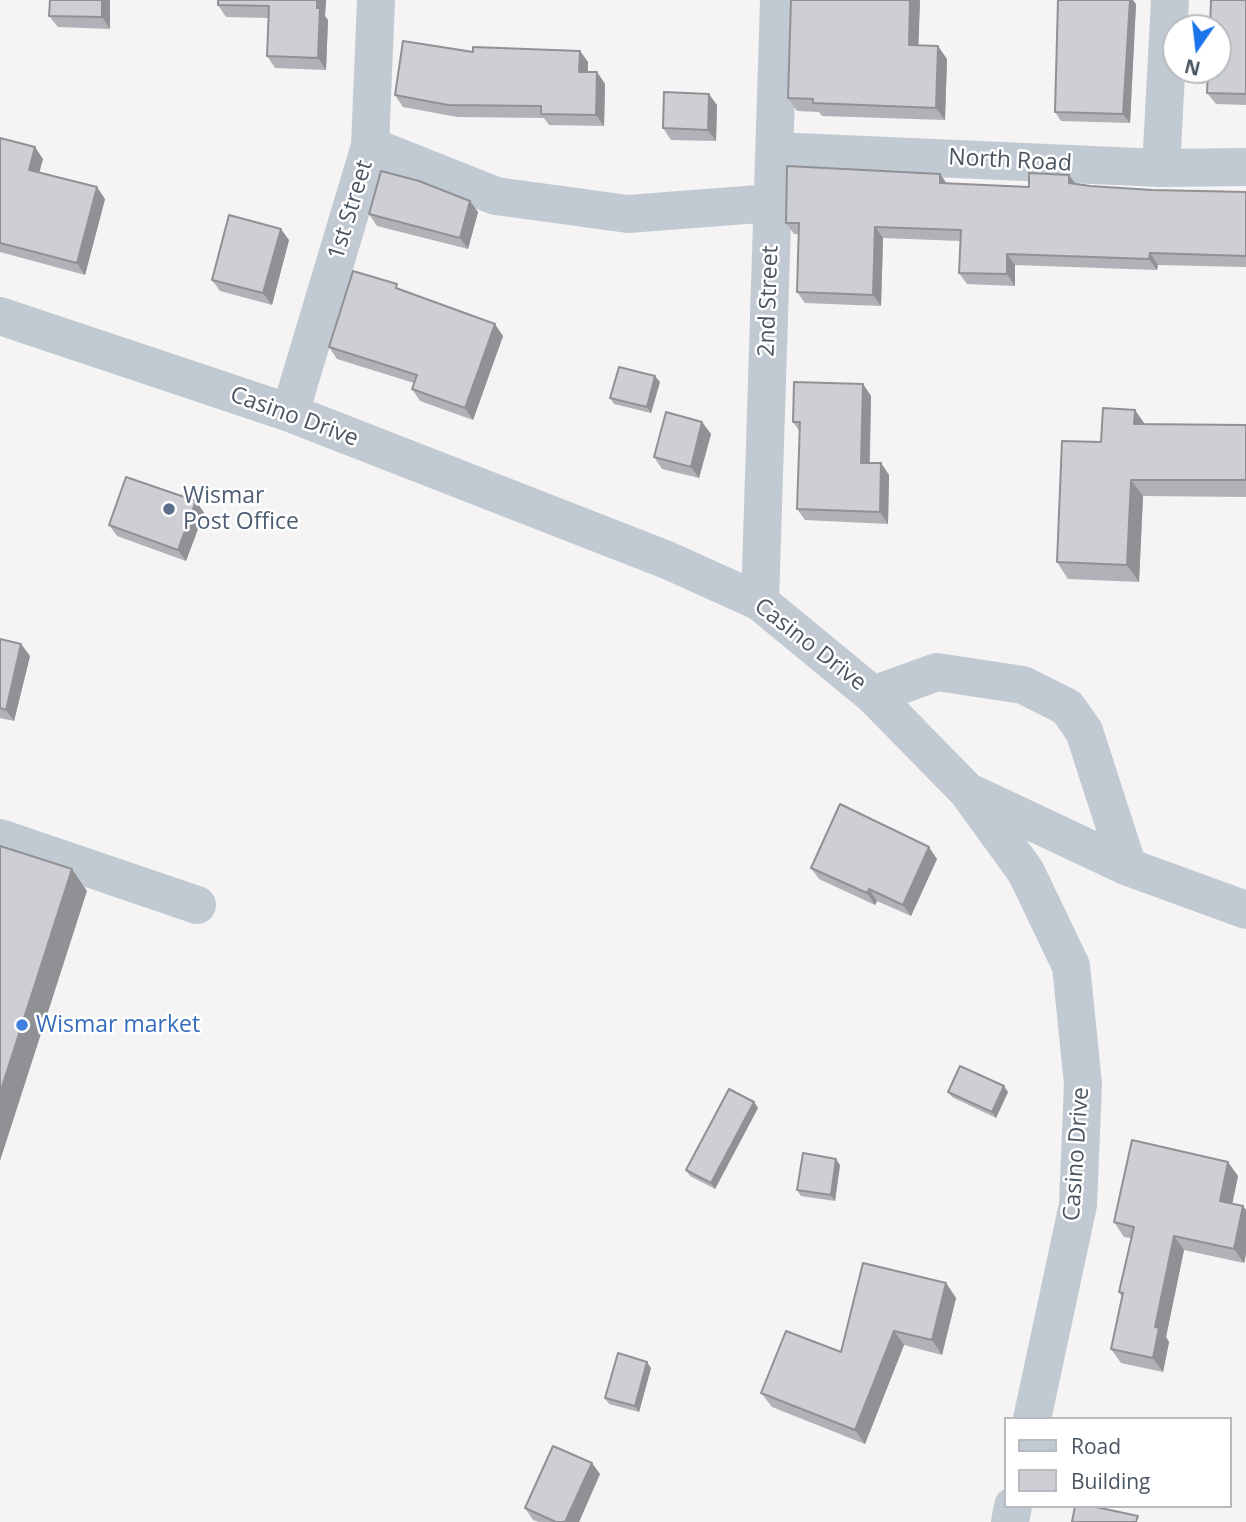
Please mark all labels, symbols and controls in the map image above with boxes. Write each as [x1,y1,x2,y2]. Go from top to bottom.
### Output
north arrow [1162,14,1232,84]
text: N [1182,53,1203,82]
street label: North Road [948,144,1072,178]
street label: 1st Street [323,157,379,263]
street label: 2nd Street [753,245,785,357]
street label: Casino Drive [226,381,362,453]
place label: Wismar Post Office [183,482,299,536]
marker: Wismar Post Office [161,501,177,517]
street label: Casino Drive [749,593,871,697]
place label: Wismar market [36,1011,200,1039]
marker: Wismar market [14,1017,30,1033]
street label: Casino Drive [1059,1086,1095,1222]
legend [1004,1417,1232,1508]
text: Road [1071,1432,1121,1460]
text: Building [1071,1467,1150,1495]

